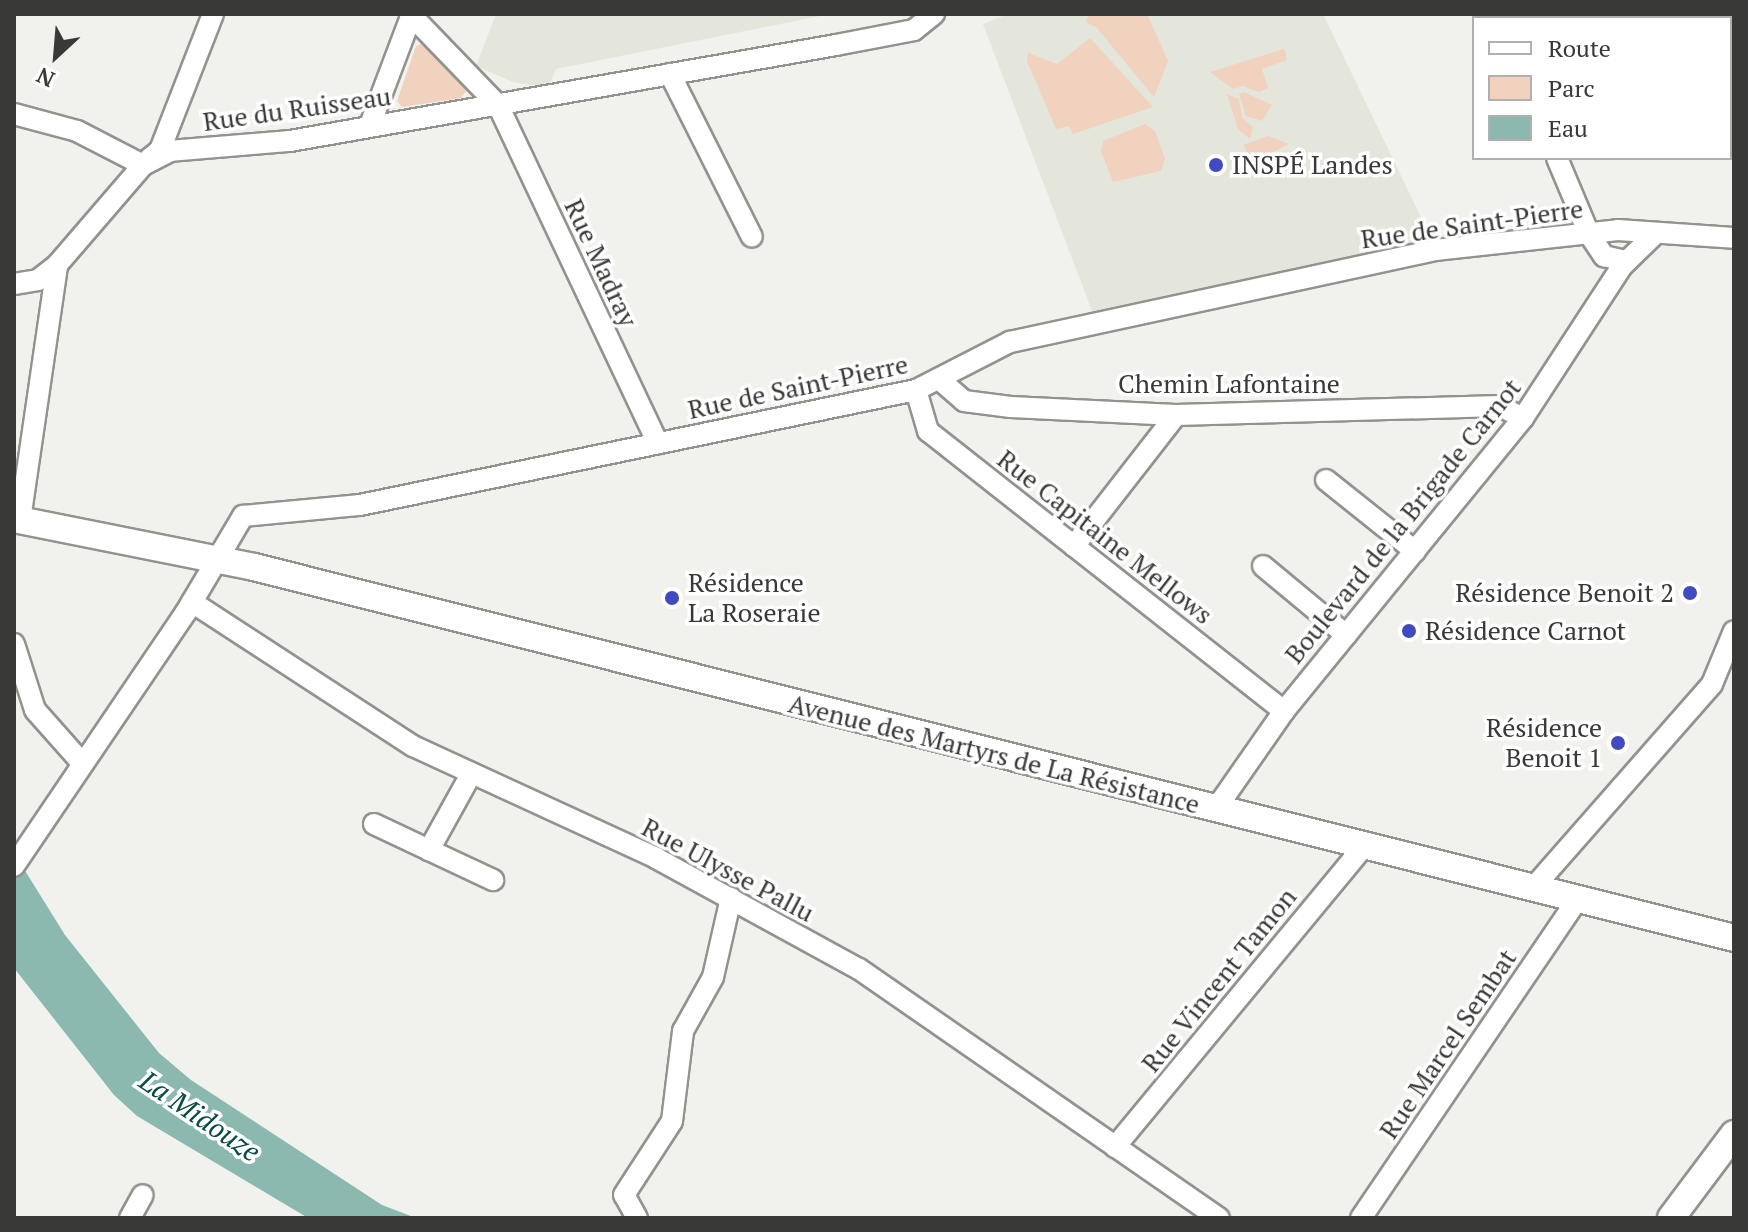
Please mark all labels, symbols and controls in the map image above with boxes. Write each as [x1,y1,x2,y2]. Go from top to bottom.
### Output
north arrow [16,16,96,96]
legend [1472,16,1732,160]
text: Route [1548,32,1611,64]
text: N [31,61,59,95]
text: Parc [1548,72,1595,104]
street label: Rue du Ruisseau [201,80,393,138]
text: Eau [1548,112,1588,144]
place label: INSPÉ Landes [1232,149,1393,181]
marker: INSPÉ Landes [1207,156,1225,174]
street label: Rue de Saint-Pierre [1359,193,1585,255]
street label: Rue Madray [558,194,644,332]
street label: Rue de Saint-Pierre [685,348,911,426]
street label: Chemin Lafontaine [1118,368,1340,400]
street label: Boulevard de la Brigade Carnot [1278,372,1528,670]
street label: Rue Capitaine Mellows [991,443,1219,631]
place label: Résidence La Roseraie [688,567,821,628]
place label: Résidence Benoit 2 [1455,577,1674,609]
marker: Résidence Benoit 2 [1681,584,1699,602]
marker: Résidence La Roseraie [663,589,681,607]
place label: Résidence Carnot [1425,615,1626,647]
marker: Résidence Carnot [1400,622,1418,640]
street label: Avenue des Martyrs de La Résistance [785,688,1203,820]
place label: Résidence Benoit 1 [1486,712,1602,774]
marker: Résidence Benoit 1 [1609,734,1627,752]
street label: Rue Ulysse Pallu [637,812,819,928]
street label: Rue Vincent Tamon [1135,881,1303,1079]
street label: Rue Marcel Sembat [1373,943,1523,1145]
water label: La Midouze [133,1064,267,1168]

